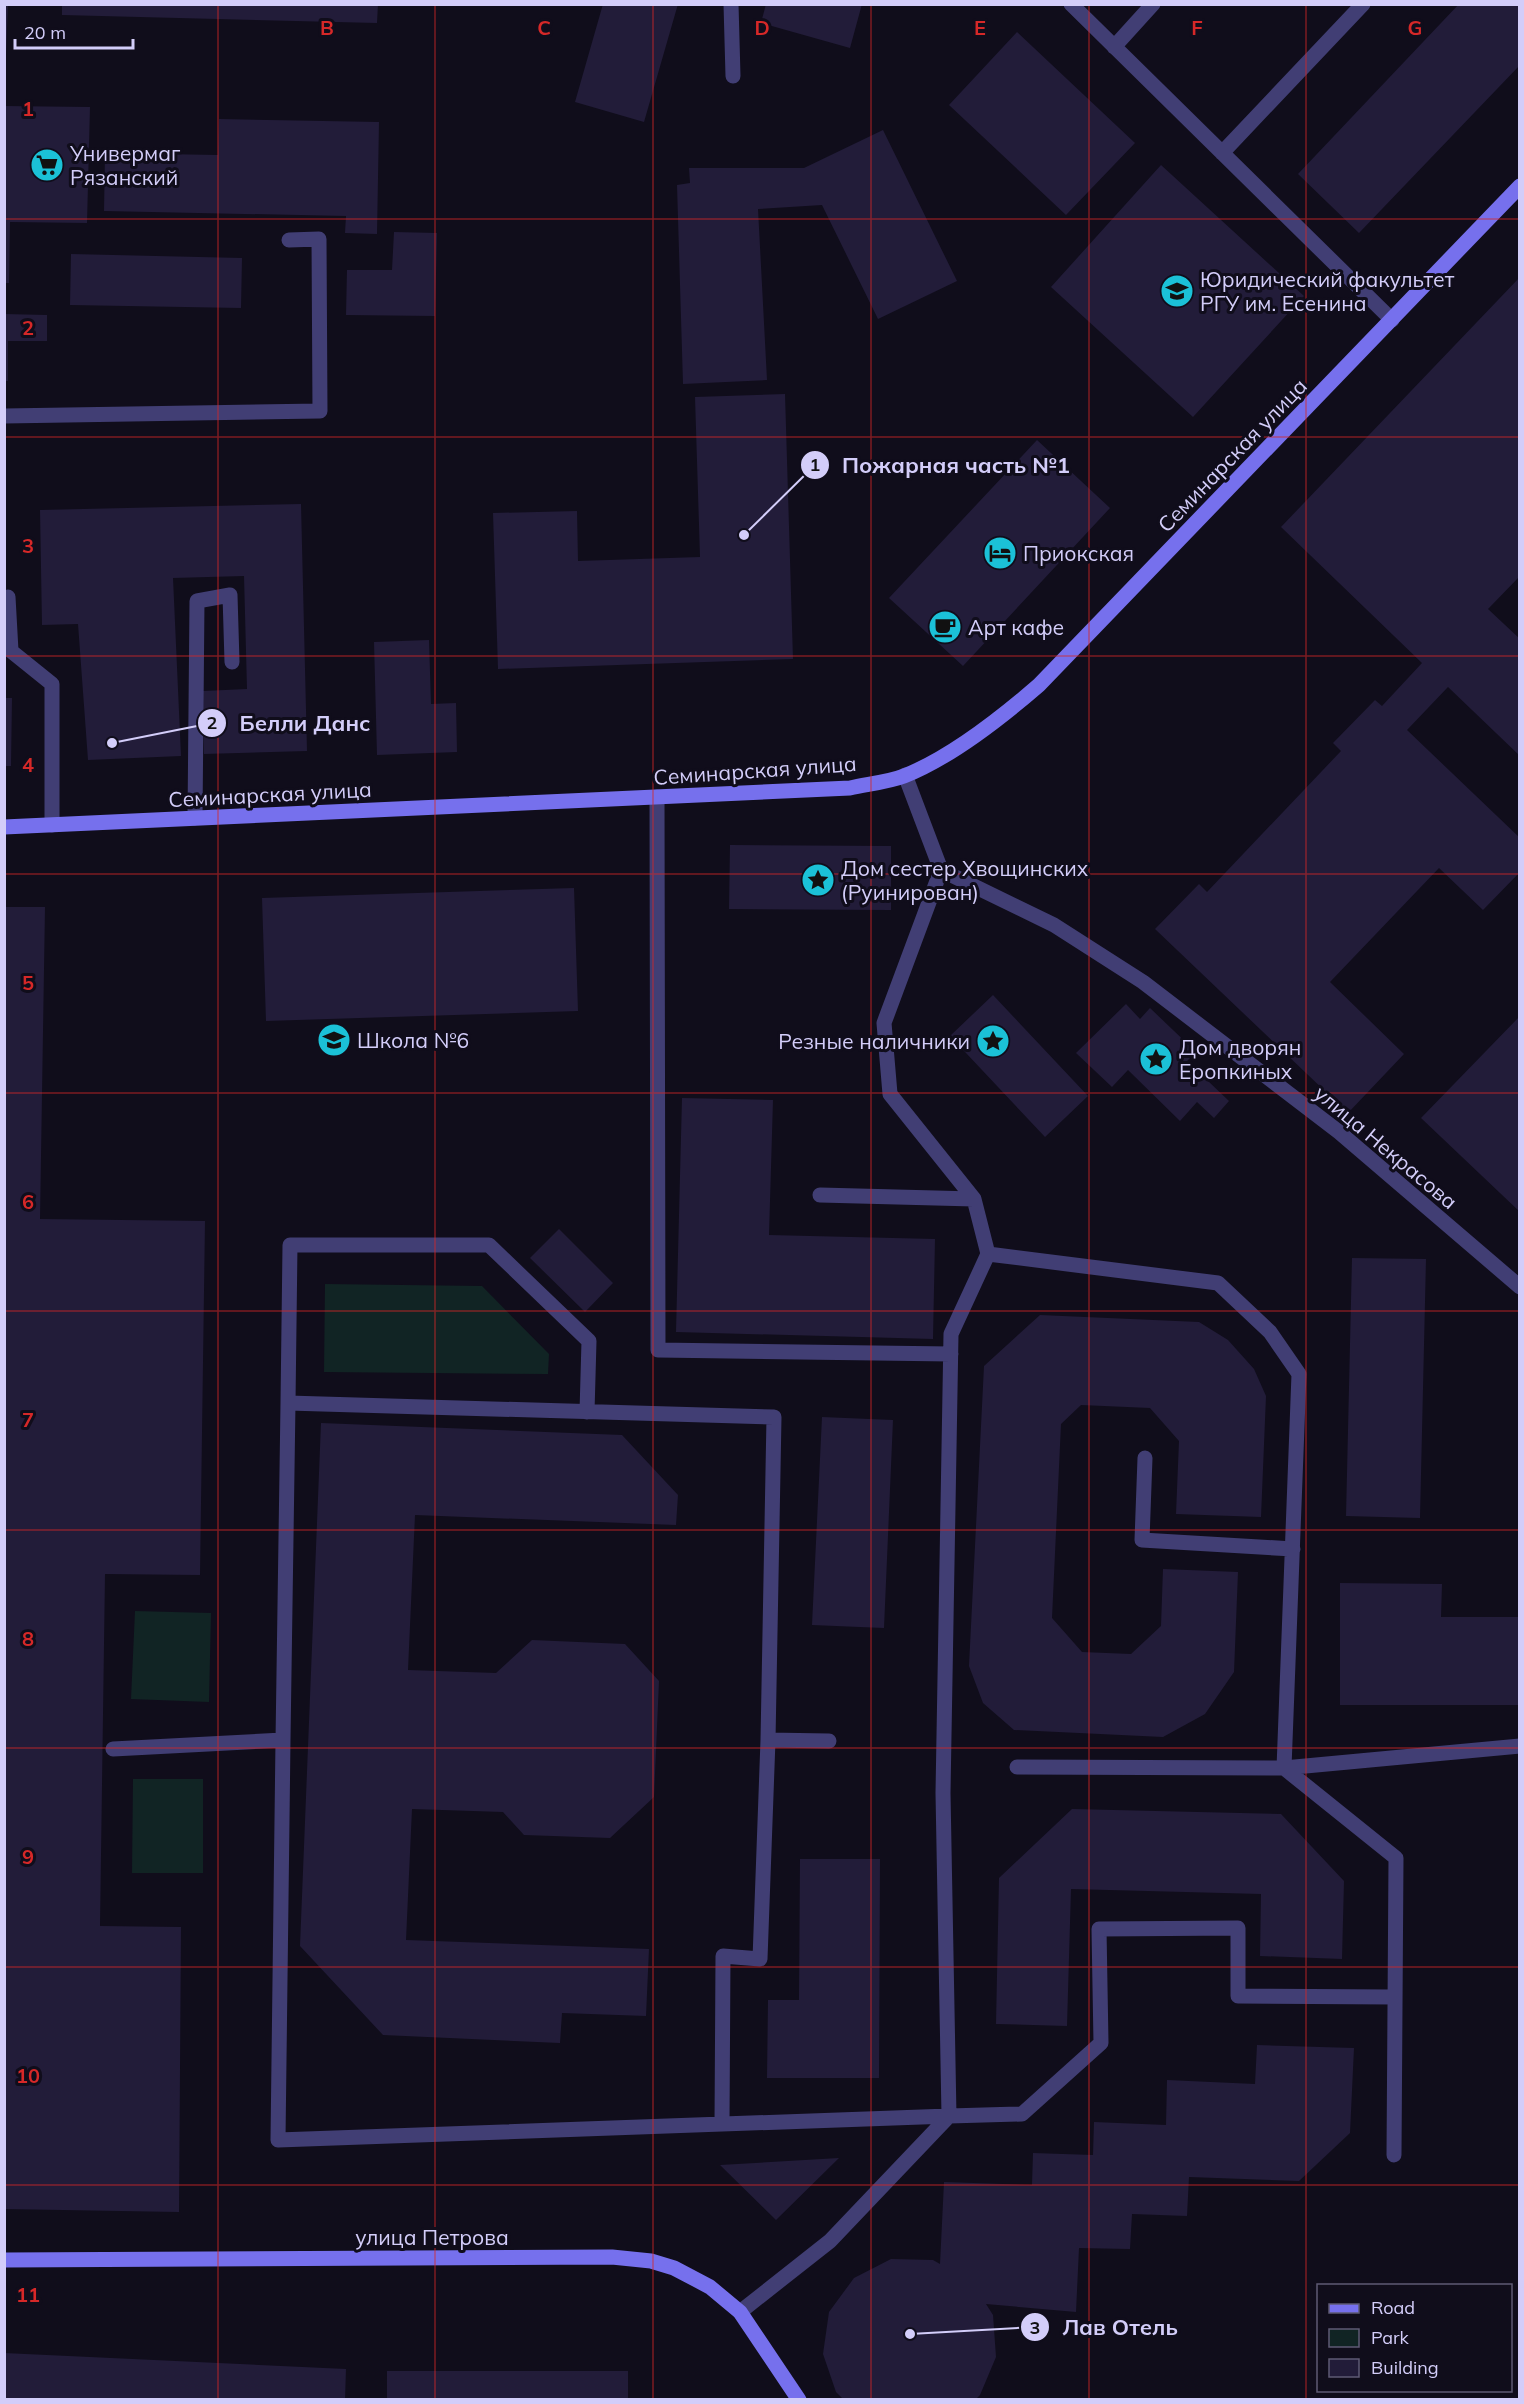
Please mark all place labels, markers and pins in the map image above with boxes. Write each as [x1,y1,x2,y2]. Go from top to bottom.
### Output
place label: Универмаг Рязанский [69,140,181,190]
supermarket icon: Универмаг Рязанский [29,147,65,183]
place label: Юридический факультет РГУ им. Есенина [1200,266,1455,316]
school or university icon: Юридический факультет РГУ им. Есенина [1159,273,1195,309]
callout: Пожарная часть №1 [800,445,1082,485]
hotel icon: Приокская [982,535,1018,571]
place label: Приокская [1023,540,1134,566]
cafe icon: Арт кафе [927,609,963,645]
place label: Арт кафе [968,614,1064,640]
callout: Белли Данс [197,703,382,743]
place label: Дом сестер Хвощинских (Руинирован) [841,855,1089,905]
place icon: Дом сестер Хвощинских (Руинирован) [800,862,836,898]
school or university icon: Школа №6 [316,1022,352,1058]
place icon: Резные наличники [975,1023,1011,1059]
place label: Школа №6 [357,1027,469,1053]
place label: Резные наличники [778,1028,970,1054]
place label: Дом дворян Еропкиных [1179,1034,1301,1084]
place icon: Дом дворян Еропкиных [1138,1041,1174,1077]
callout: Лав Отель [1020,2307,1189,2347]

